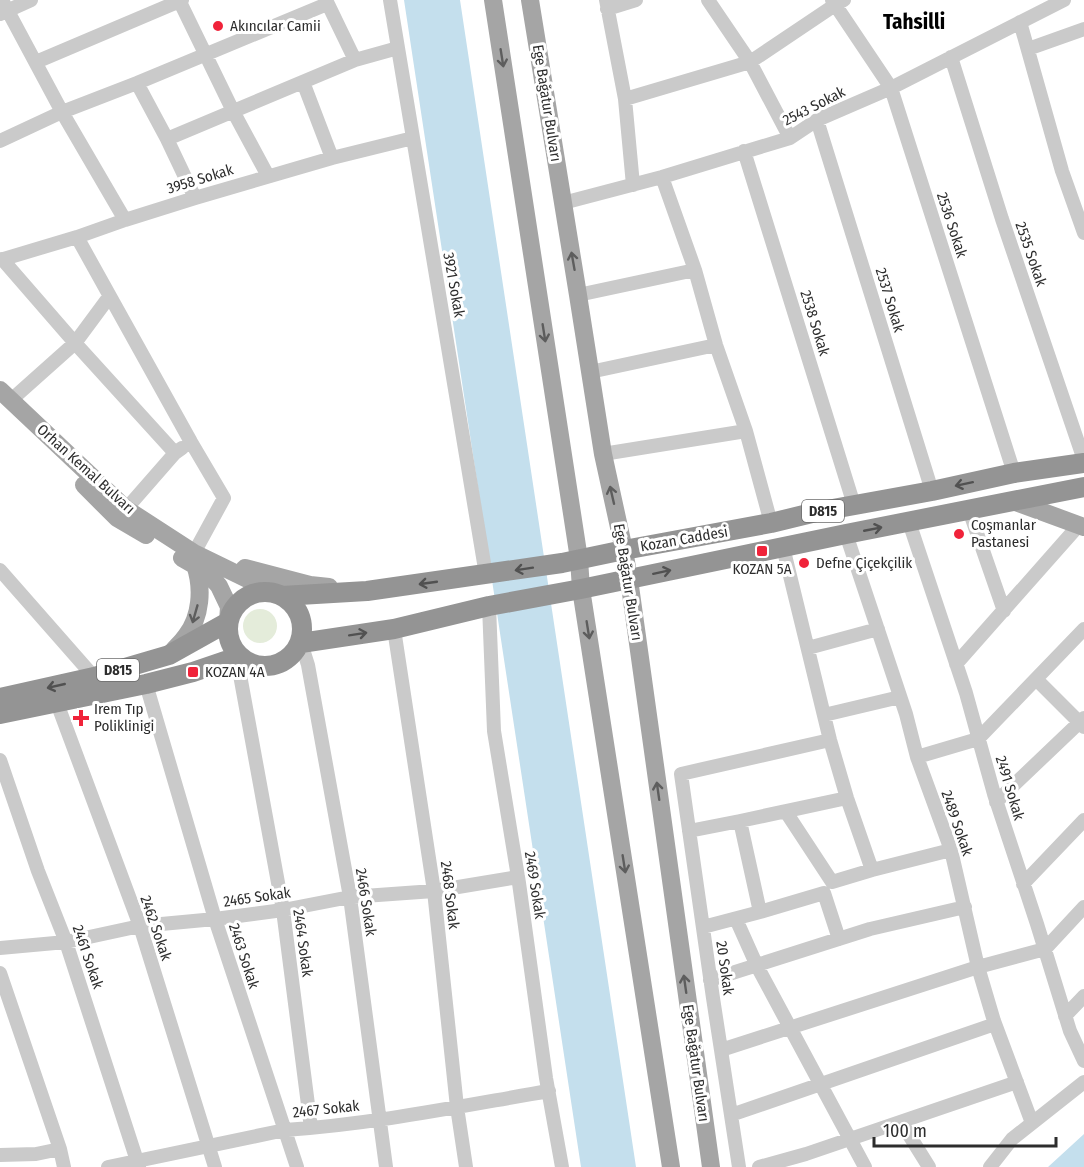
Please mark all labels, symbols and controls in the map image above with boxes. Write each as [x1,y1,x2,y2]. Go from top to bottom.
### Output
district label: Tahsilli [883,9,945,35]
place label: Akıncılar Camii [230,17,321,35]
marker: Akıncılar Camii [211,19,225,33]
street label: Ege Bağatur Bulvarı [529,43,565,163]
one-way arrow [496,47,507,67]
street label: 2543 Sokak [780,83,848,129]
street label: 3958 Sokak [165,160,235,198]
street label: 2536 Sokak [933,190,971,260]
street label: 2535 Sokak [1012,219,1050,289]
street label: 3921 Sokak [439,251,469,319]
one-way arrow [567,252,578,272]
street label: 2537 Sokak [872,266,908,334]
street label: 2538 Sokak [797,288,833,358]
one-way arrow [539,323,550,343]
street label: Orhan Kemal Bulvarı [33,420,139,518]
one-way arrow [955,479,975,490]
one-way arrow [605,486,617,505]
road number: D815 [802,500,844,522]
place label: Coşmanlar Pastanesi [971,516,1037,551]
street label: Ege Bağatur Bulvarı [610,522,646,642]
street label: Kozan Caddesi [639,522,729,556]
one-way arrow [863,523,883,534]
marker: Coşmanlar Pastanesi [952,527,966,541]
marker: KOZAN 5A [755,544,769,558]
place label: Defne Çiçekçilik [816,554,912,572]
marker: Defne Çiçekçilik [797,556,811,570]
place label: KOZAN 5A [732,560,792,578]
one-way arrow [515,564,535,575]
one-way arrow [651,566,671,577]
one-way arrow [419,577,439,588]
one-way arrow [189,604,201,623]
one-way arrow [582,620,593,640]
one-way arrow [348,629,368,640]
road number: D815 [97,659,139,681]
place label: KOZAN 4A [205,663,265,681]
marker: KOZAN 4A [186,665,200,679]
one-way arrow [47,680,66,692]
place label: Irem Tıp Poliklinigi [94,700,154,735]
marker: Irem Tıp Poliklinigi [72,709,90,727]
street label: 2491 Sokak [992,754,1028,822]
one-way arrow [653,782,664,802]
street label: 2489 Sokak [937,788,977,858]
street label: 2469 Sokak [521,850,549,920]
one-way arrow [619,854,630,874]
street label: 2468 Sokak [437,860,463,930]
street label: 2466 Sokak [352,867,380,937]
street label: 2465 Sokak [222,883,292,911]
street label: 2462 Sokak [137,893,175,963]
street label: 2464 Sokak [289,908,317,978]
street label: 2463 Sokak [225,921,263,991]
street label: 2461 Sokak [69,923,107,991]
street label: 20 Sokak [712,940,738,996]
one-way arrow [680,975,691,995]
street label: Ege Bağatur Bulvarı [679,1003,713,1123]
street label: 2467 Sokak [292,1097,360,1121]
scale bar [874,1110,1056,1148]
text: 100 m [883,1120,927,1142]

